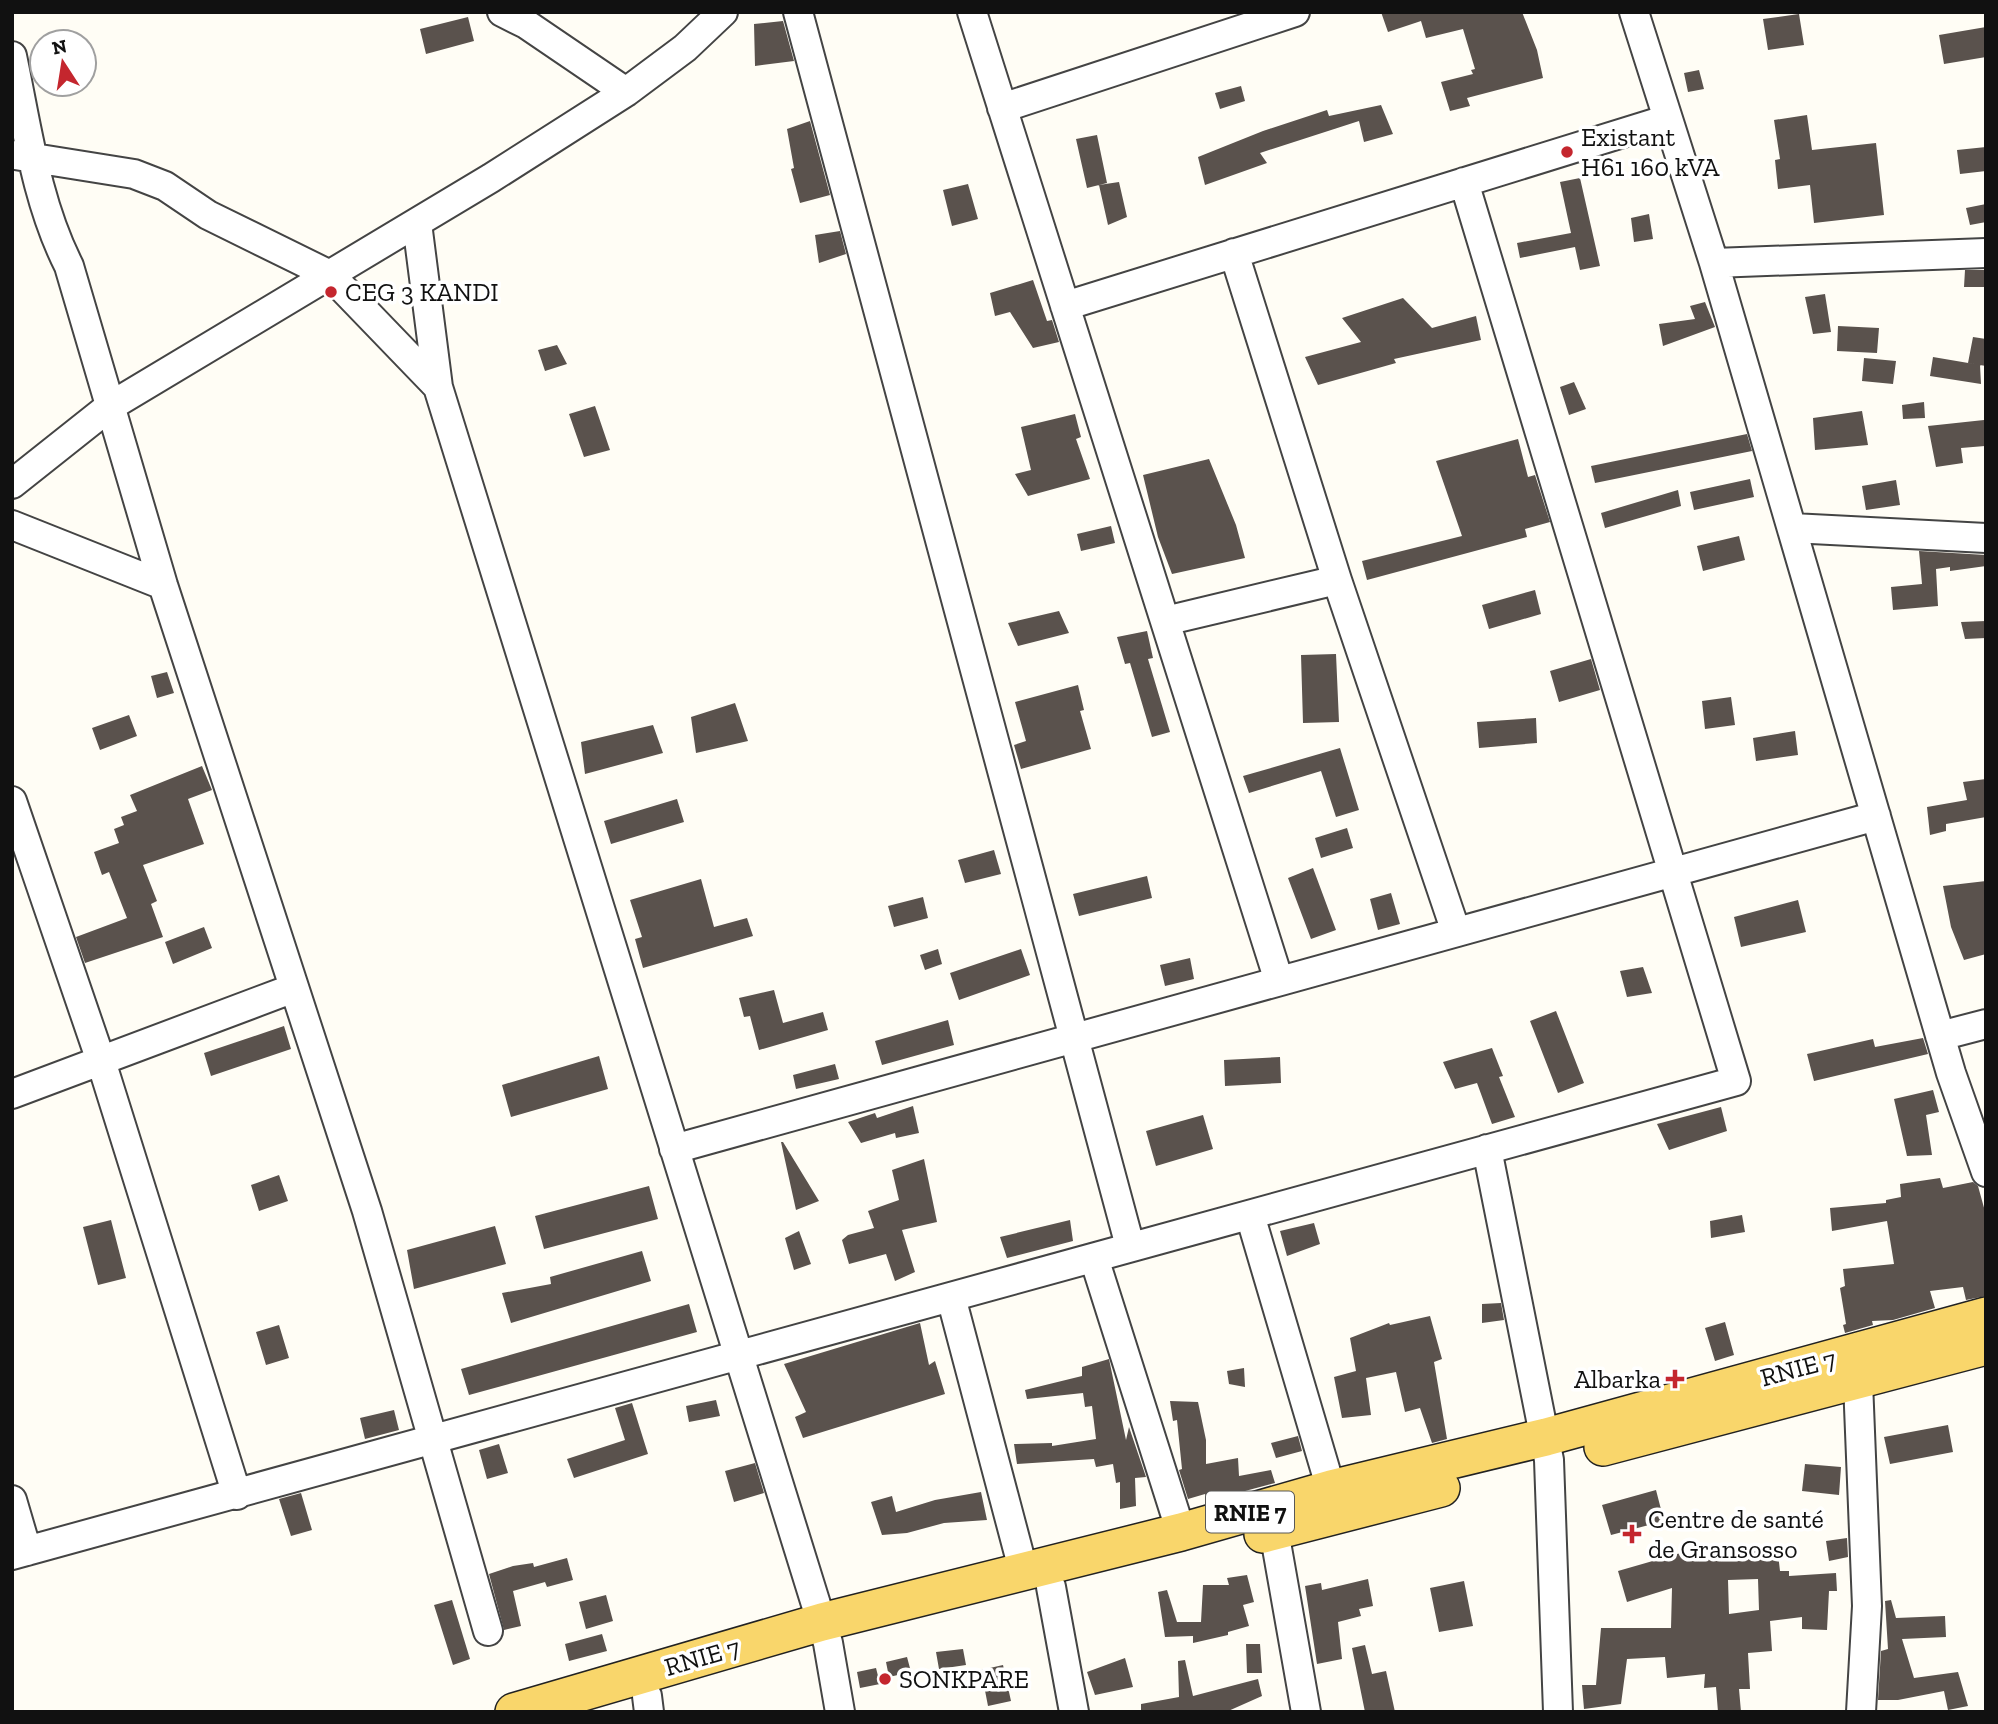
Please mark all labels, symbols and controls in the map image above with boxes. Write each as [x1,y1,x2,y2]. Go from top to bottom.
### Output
north arrow [28,28,98,98]
text: N [50,34,69,60]
place label: Existant H61 160 kVA [1581,121,1720,183]
marker: Existant H61 160 kVA [1559,144,1575,160]
place label: CEG 3 KANDI [345,276,499,308]
marker: CEG 3 KANDI [323,284,339,300]
street label: RNIE 7 [1757,1343,1839,1393]
place label: Albarka [1574,1363,1661,1395]
marker: Albarka [1667,1371,1683,1387]
road number: RNIE 7 [1206,1492,1294,1532]
place label: Centre de santé de Gransosso [1648,1503,1824,1565]
marker: Centre de santé de Gransosso [1622,1524,1642,1544]
street label: RNIE 7 [661,1631,743,1683]
place label: SONKPARE [899,1663,1029,1695]
marker: SONKPARE [877,1671,893,1687]

